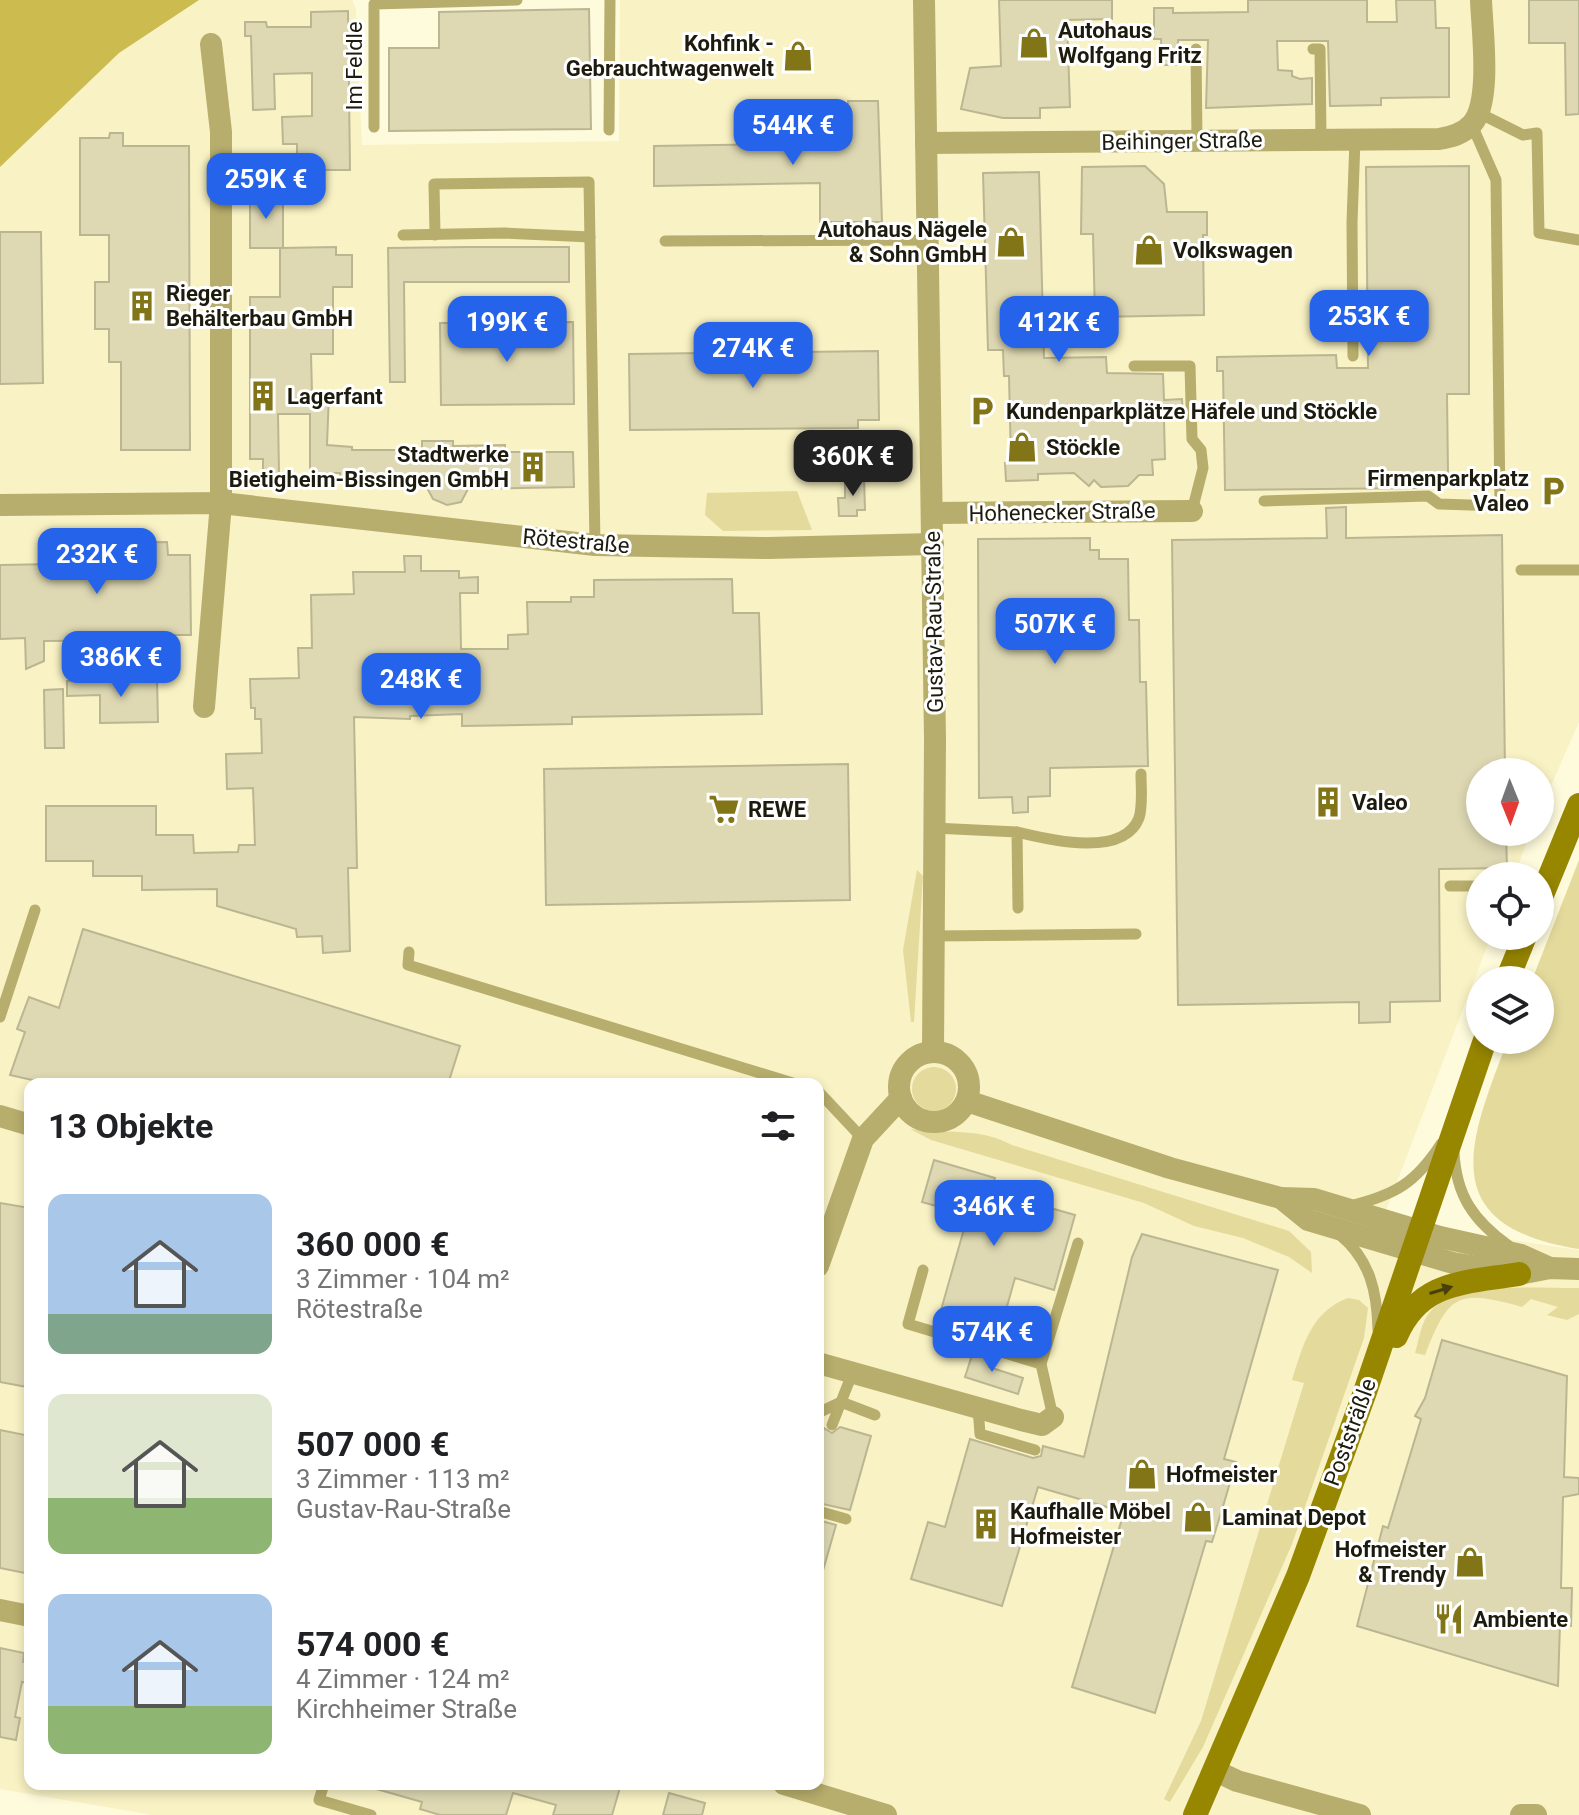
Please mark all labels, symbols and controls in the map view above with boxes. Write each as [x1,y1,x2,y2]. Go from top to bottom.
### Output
place label: Autohaus Wolfgang Fritz [1058,18,1202,68]
street label: Im Feldle [342,21,367,111]
shop icon: Autohaus Wolfgang Fritz [1017,26,1051,60]
place label: Kohfink - Gebrauchtwagenwelt [566,31,775,81]
shop icon: Kohfink - Gebrauchtwagenwelt [781,39,815,73]
pin: 544K € [728,99,858,167]
text: 544K € [752,110,834,140]
street label: Beihinger Straße [1101,127,1263,155]
pin: 259K € [201,153,331,221]
text: 259K € [225,164,307,194]
place label: Autohaus Nägele & Sohn GmbH [818,217,987,267]
shop icon: Autohaus Nägele & Sohn GmbH [994,225,1028,259]
shop icon: Volkswagen [1132,233,1166,267]
place label: Volkswagen [1173,238,1293,263]
place label: Rieger Behälterbau GmbH [166,281,353,331]
building icon: Rieger Behälterbau GmbH [125,289,159,323]
pin: 253K € [1304,290,1434,358]
pin: 199K € [442,296,572,364]
pin: 412K € [994,296,1124,364]
text: 253K € [1328,301,1410,331]
text: 199K € [466,307,548,337]
text: 412K € [1018,307,1100,337]
pin: 274K € [688,322,818,390]
text: 274K € [712,333,794,363]
building icon: Lagerfant [246,379,280,413]
place label: Lagerfant [287,384,383,409]
parking icon: Kundenparkplätze Häfele und Stöckle [965,394,999,428]
place label: Kundenparkplätze Häfele und Stöckle [1006,399,1377,424]
pin: 360K € [788,430,918,498]
shop icon: Stöckle [1005,430,1039,464]
place label: Stöckle [1046,435,1120,460]
text: 360K € [812,441,894,471]
place label: Stadtwerke Bietigheim-Bissingen GmbH [229,442,509,492]
building icon: Stadtwerke Bietigheim-Bissingen GmbH [516,450,550,484]
place label: Firmenparkplatz Valeo [1367,466,1529,516]
parking icon: Firmenparkplatz Valeo [1536,474,1570,508]
street label: Hohenecker Straße [968,498,1156,526]
street label: Rötestraße [521,524,631,558]
pin: 232K € [32,528,162,596]
street label: Gustav-Rau-Straße [920,531,948,713]
text: 232K € [56,539,138,569]
pin: 507K € [990,598,1120,666]
text: 507K € [1014,609,1096,639]
pin: 386K € [56,631,186,699]
text: 386K € [80,642,162,672]
pin: 248K € [356,653,486,721]
text: 248K € [380,664,462,694]
north arrow [1466,758,1554,846]
map controls [1466,758,1554,1054]
building icon: Valeo [1311,785,1345,819]
place label: Valeo [1352,790,1408,815]
supermarket icon: REWE [707,792,741,826]
place label: REWE [748,797,806,822]
button: locate [1466,862,1554,950]
button: layers [1466,966,1554,1054]
icon: filters [756,1104,800,1148]
text: 13 Objekte [48,1106,213,1146]
pin: 346K € [929,1180,1059,1248]
text: 346K € [953,1191,1035,1221]
text: 360 000 € [296,1224,449,1264]
icon: home [112,1226,208,1322]
text: 3 Zimmer · 104 m² [296,1264,509,1294]
one-way arrow [1429,1283,1453,1296]
text: Rötestraße [296,1294,423,1324]
pin: 574K € [927,1306,1057,1374]
text: 574K € [951,1317,1033,1347]
street label: Poststräßle [1319,1375,1381,1489]
text: 507 000 € [296,1424,449,1464]
icon: home [112,1426,208,1522]
shop icon: Hofmeister [1125,1457,1159,1491]
place label: Hofmeister [1166,1462,1277,1487]
text: 3 Zimmer · 113 m² [296,1464,509,1494]
text: Gustav-Rau-Straße [296,1494,511,1524]
place label: Kaufhalle Möbel Hofmeister [1010,1499,1171,1549]
shop icon: Laminat Depot [1181,1500,1215,1534]
place label: Laminat Depot [1222,1505,1367,1530]
building icon: Kaufhalle Möbel Hofmeister [969,1507,1003,1541]
place label: Hofmeister & Trendy [1335,1537,1447,1587]
shop icon: Hofmeister & Trendy [1453,1545,1487,1579]
restaurant icon: Ambiente [1432,1602,1466,1636]
place label: Ambiente [1473,1607,1568,1632]
text: 574 000 € [296,1624,449,1664]
icon: home [112,1626,208,1722]
text: 4 Zimmer · 124 m² [296,1664,509,1694]
text: Kirchheimer Straße [296,1694,517,1724]

